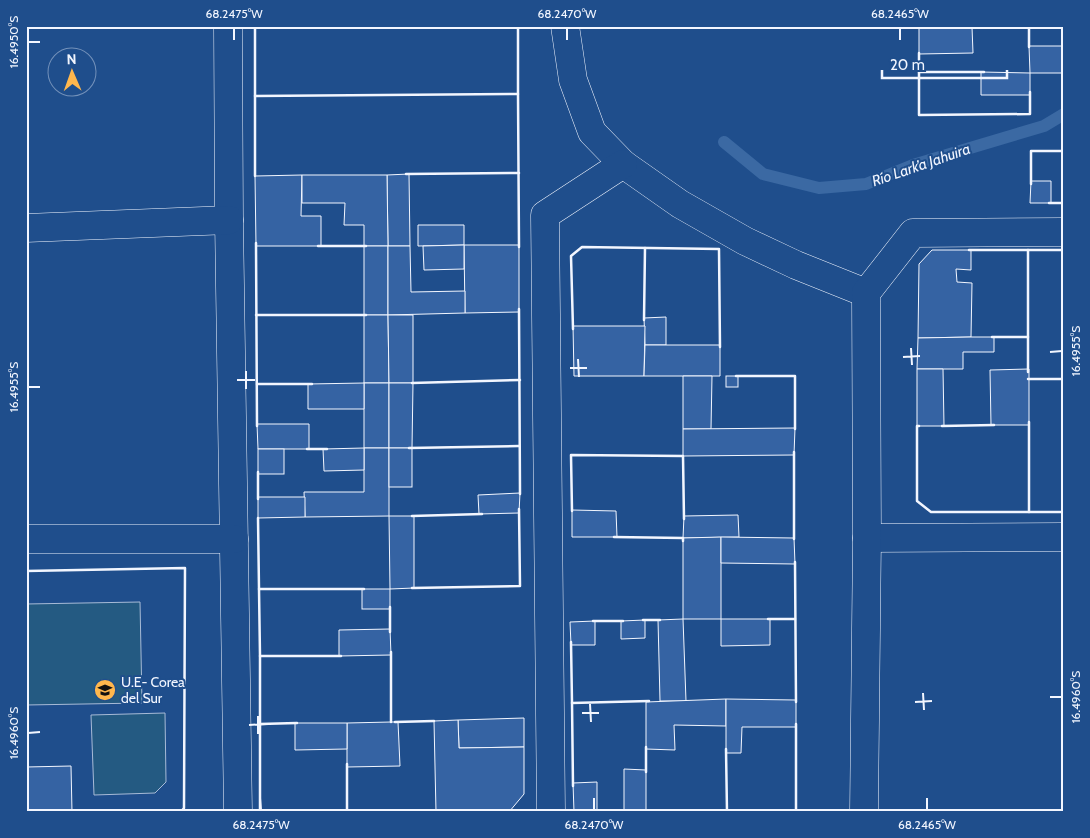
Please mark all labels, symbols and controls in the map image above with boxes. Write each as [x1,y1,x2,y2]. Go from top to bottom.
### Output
text: 68.2475°W [205,6,263,21]
text: 68.2470°W [538,6,597,21]
text: 68.2465°W [871,6,930,21]
text: 16.4950°S [6,16,21,68]
north arrow [48,48,98,98]
scale bar [882,48,1008,80]
text: N [66,50,77,68]
text: 20 m [890,56,925,74]
water label: Río Lark’a Jahuira [869,140,973,190]
text: 16.4955°S [1068,326,1083,376]
text: 16.4955°S [6,362,21,412]
text: 16.4960°S [1068,671,1083,723]
place label: U.E- Corea del Sur [121,673,185,707]
school or university icon: U.E- Corea del Sur [93,678,117,702]
text: 16.4960°S [6,707,21,759]
text: 68.2475°W [232,817,290,832]
text: 68.2470°W [565,817,624,832]
text: 68.2465°W [898,817,957,832]

